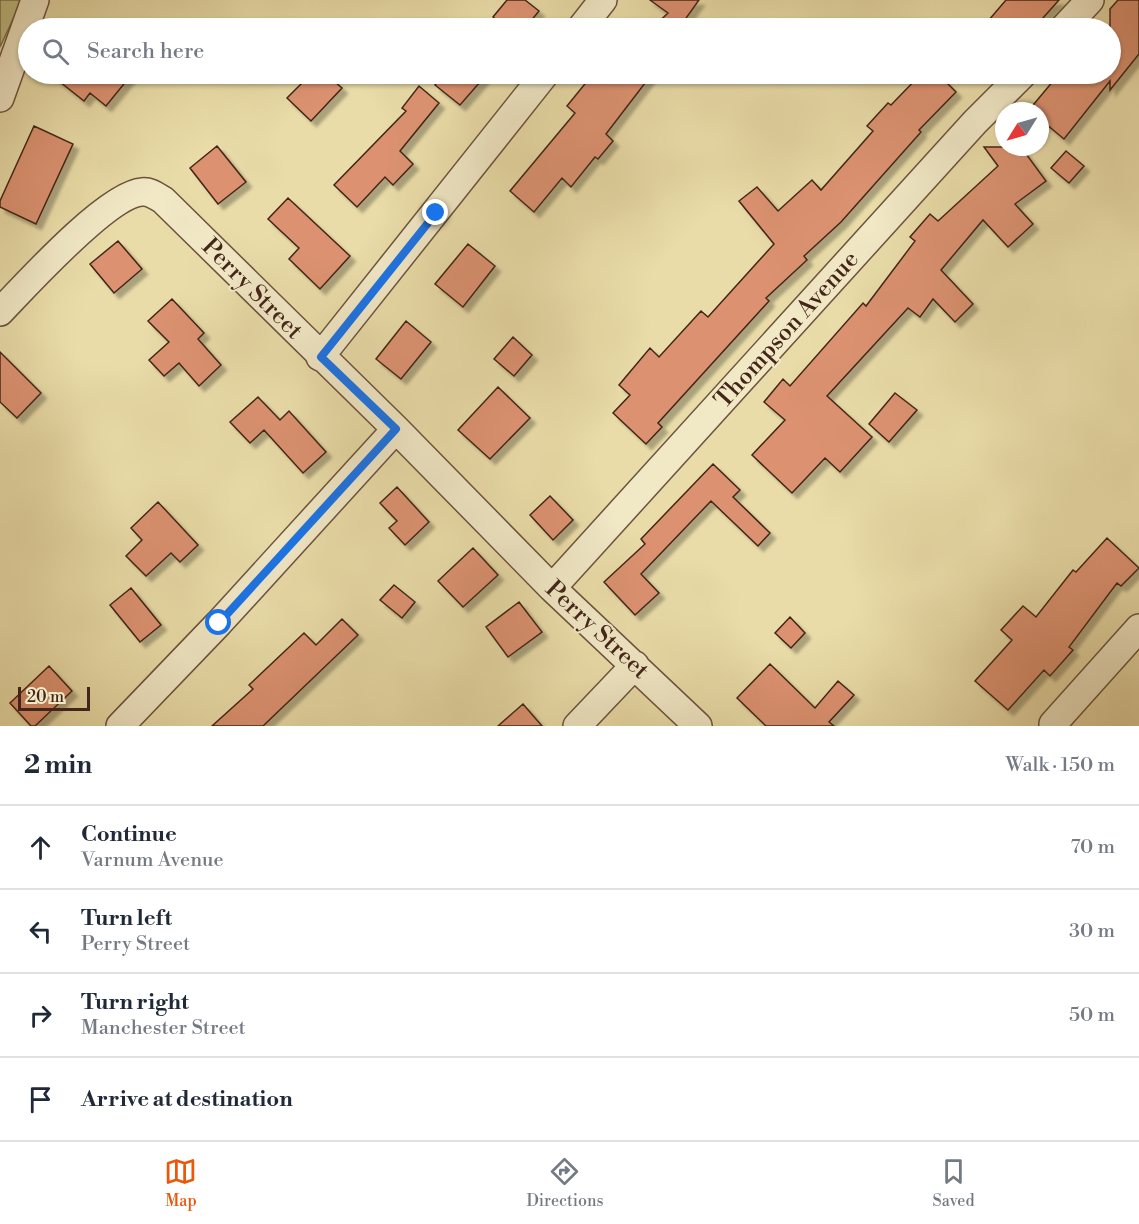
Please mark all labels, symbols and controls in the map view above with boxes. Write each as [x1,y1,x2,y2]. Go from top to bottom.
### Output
search box [18,18,1121,84]
icon: search [39,35,72,68]
text: Search here [87,38,204,65]
north arrow [995,102,1049,156]
route end [422,199,448,225]
street label: Perry Street [195,232,309,346]
street label: Thompson Avenue [708,245,866,415]
street label: Perry Street [539,574,655,686]
route start [205,609,231,635]
scale bar [18,684,90,712]
text: 20 m [27,687,64,707]
text: 2 min [24,749,92,781]
text: Walk · 150 m [1006,753,1115,778]
text: Continue [81,821,177,848]
icon: ahead [24,831,57,864]
text: 70 m [1071,835,1115,860]
text: Varnum Avenue [81,848,224,873]
text: Turn left [81,905,172,932]
icon: left [24,915,57,948]
text: 30 m [1069,919,1115,944]
text: Perry Street [81,932,190,957]
text: Turn right [81,989,189,1016]
icon: right [24,999,57,1032]
text: 50 m [1069,1003,1115,1028]
text: Manchester Street [81,1016,246,1041]
icon: arrive [24,1083,57,1116]
text: Arrive at destination [81,1086,293,1113]
tab: Map [164,1155,197,1211]
tab: Directions [526,1155,604,1211]
tab: Saved [932,1155,975,1211]

